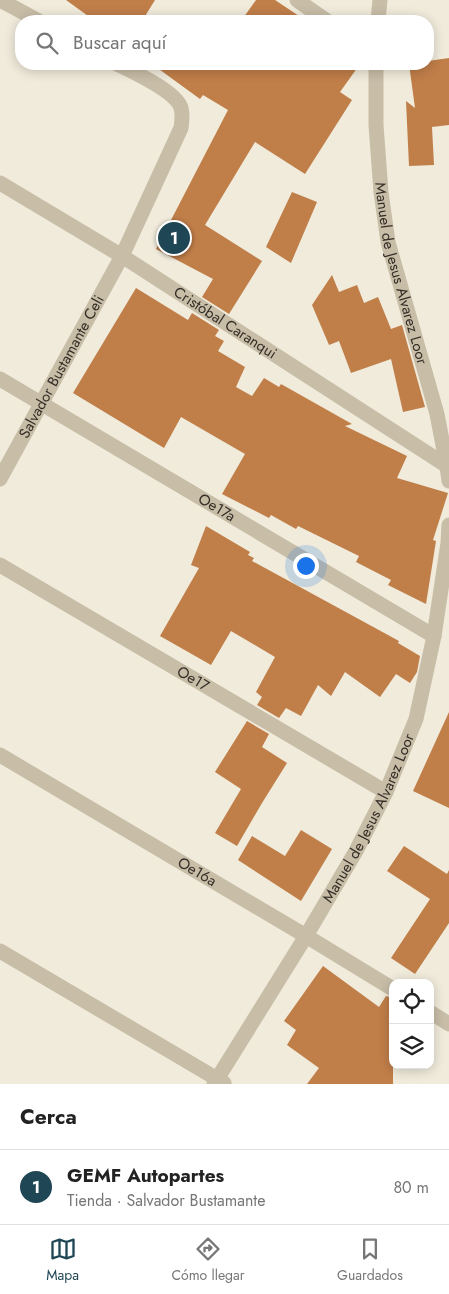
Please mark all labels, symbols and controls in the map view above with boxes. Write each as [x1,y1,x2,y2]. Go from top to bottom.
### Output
search box [15,15,434,70]
icon: search [33,29,61,57]
text: Buscar aquí [73,29,167,56]
street label: Manuel de Jesus Alvarez Loor [369,182,434,368]
pin: 1 [158,219,190,257]
street label: Cristóbal Caranqui [169,281,281,364]
street label: Salvador Bustamante Celi [13,291,110,442]
street label: Oe17a [194,488,240,527]
your location [293,553,319,579]
street label: Oe17 [173,660,214,697]
street label: Manuel de Jesus Alvarez Loor [317,729,420,907]
street label: Oe16a [173,851,221,892]
map controls [389,979,434,1069]
button: locate [389,979,434,1024]
button: layers [389,1024,434,1069]
text: Cerca [20,1102,77,1132]
text: GEMF Autopartes [67,1162,224,1189]
text: 1 [32,1176,40,1199]
text: 80 m [393,1176,429,1199]
text: Tienda · Salvador Bustamante [67,1189,265,1212]
tab: Mapa [46,1235,79,1285]
tab: Cómo llegar [171,1235,245,1285]
tab: Guardados [337,1235,403,1285]

